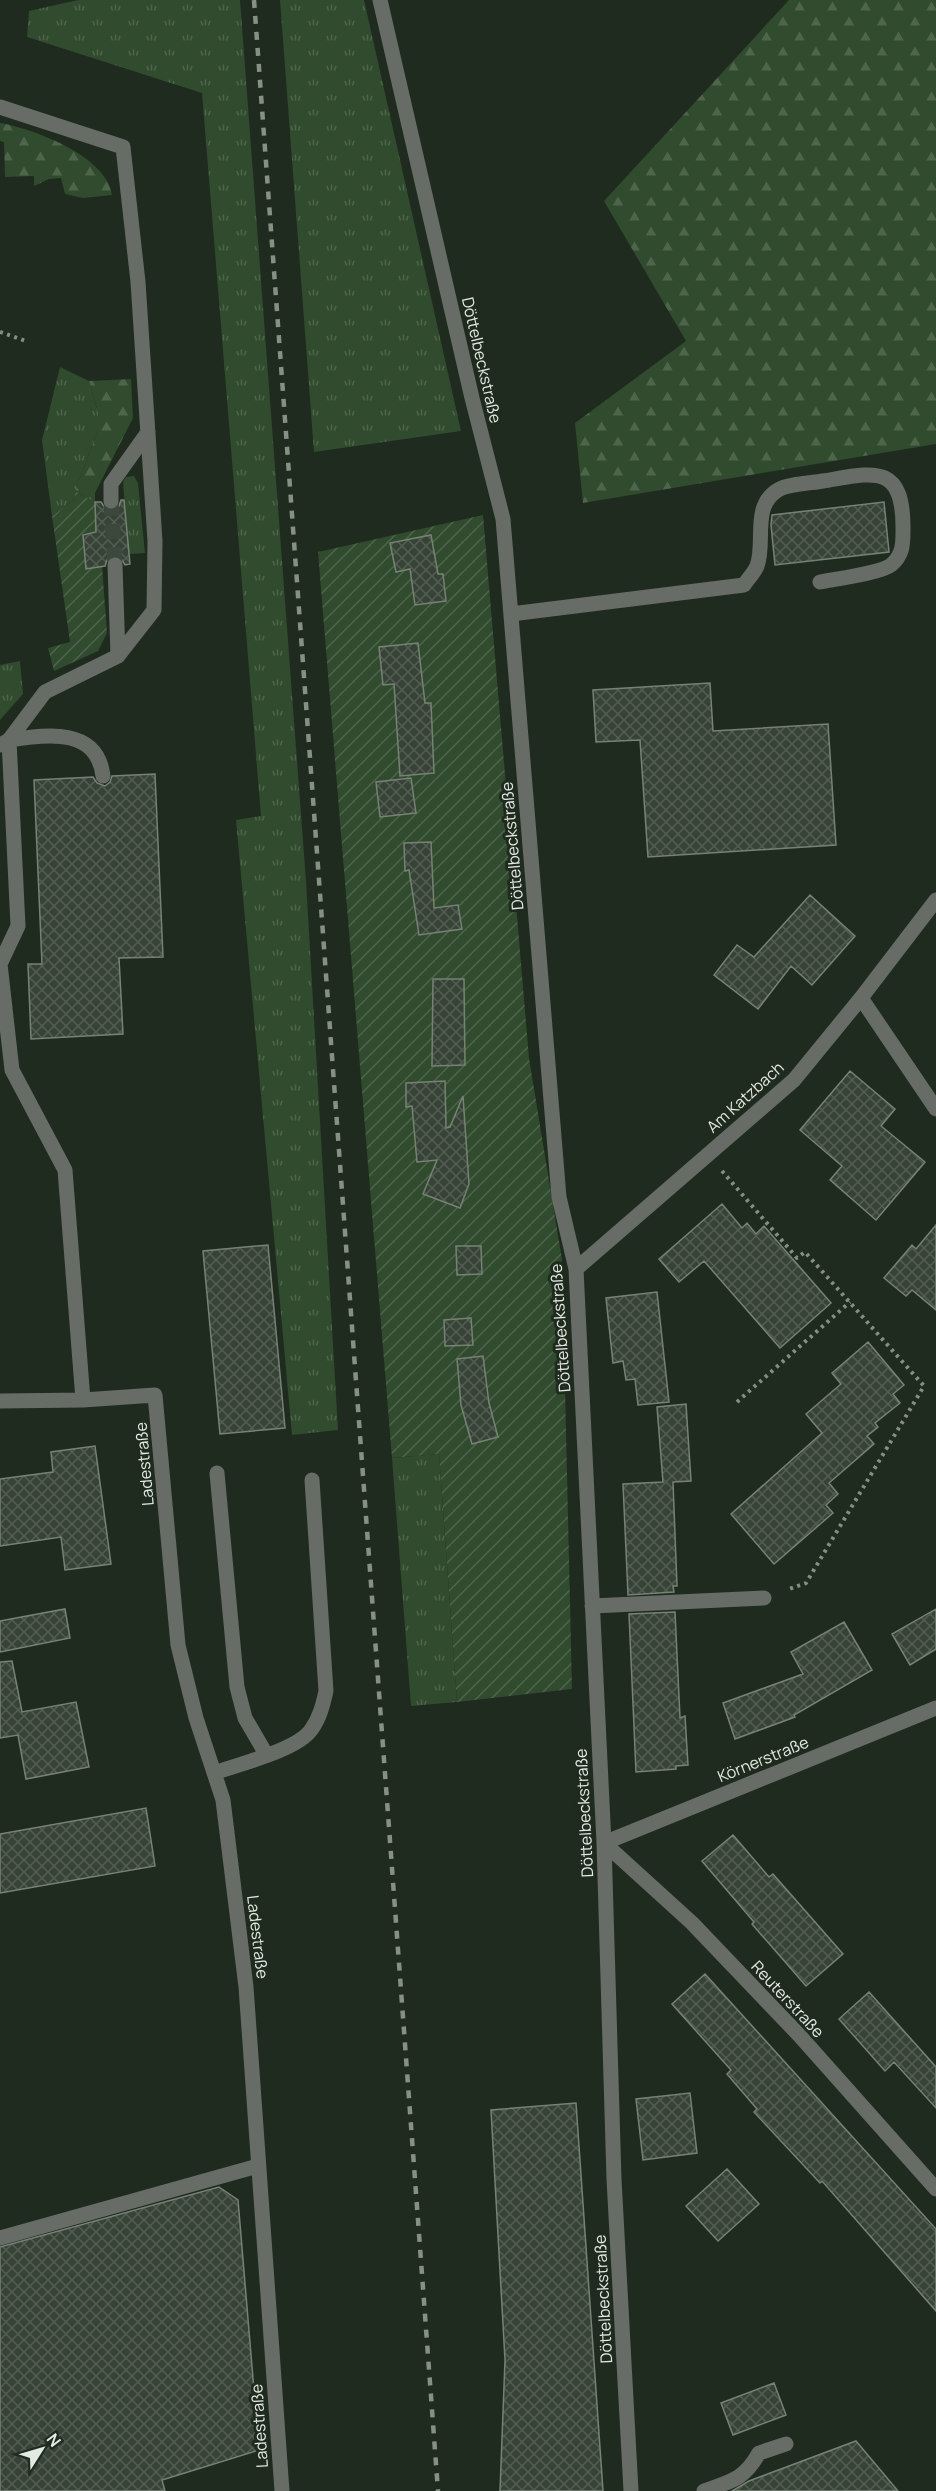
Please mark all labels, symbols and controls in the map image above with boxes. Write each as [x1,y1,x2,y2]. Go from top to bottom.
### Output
street label: Döttelbeckstraße [457,295,507,425]
street label: Döttelbeckstraße [495,781,529,911]
street label: Am Katzbach [702,1056,788,1138]
street label: Döttelbeckstraße [545,1263,575,1393]
street label: Ladestraße [129,1421,159,1507]
street label: Körnerstraße [714,1731,812,1787]
street label: Döttelbeckstraße [570,1748,598,1878]
street label: Ladestraße [242,1894,274,1980]
street label: Reuterstraße [747,1956,829,2042]
street label: Döttelbeckstraße [589,2234,617,2364]
street label: Ladestraße [245,2383,273,2469]
north arrow [12,2419,72,2479]
text: N [42,2429,66,2451]

